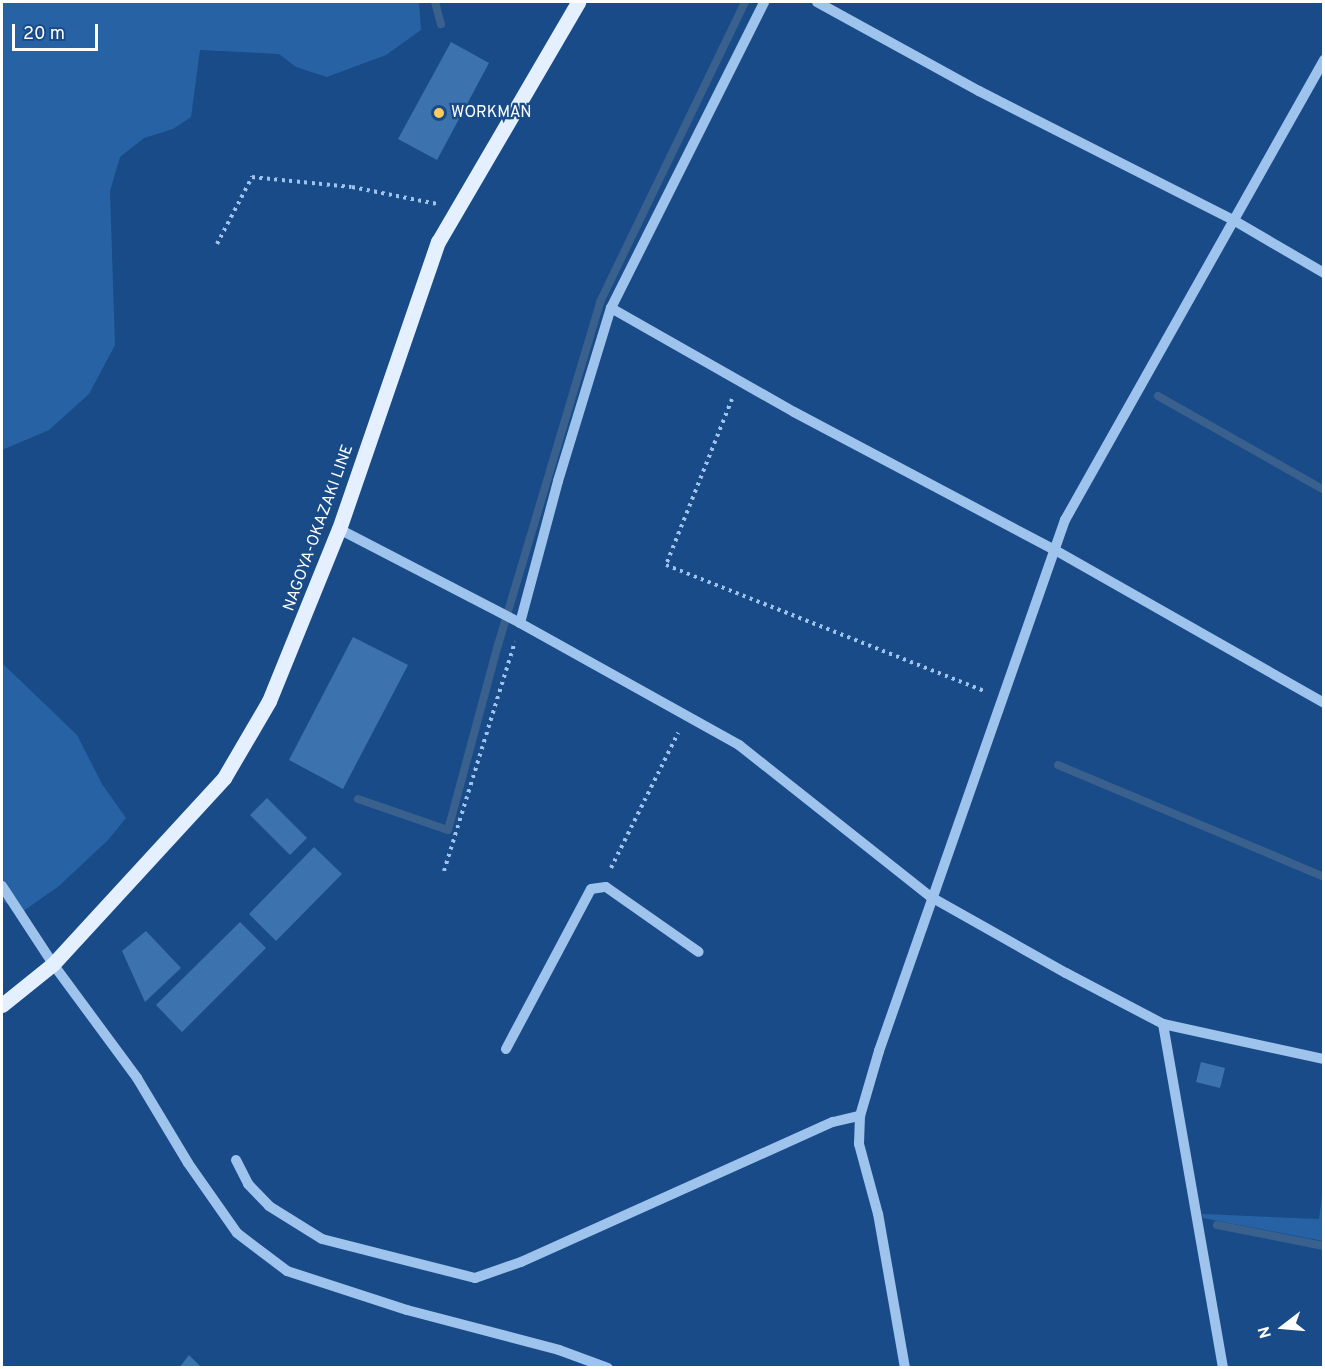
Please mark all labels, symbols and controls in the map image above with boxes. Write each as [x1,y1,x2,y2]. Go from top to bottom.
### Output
scale bar [15,12,100,50]
text: 20 m [23,23,65,46]
place label: WORKMAN [451,103,532,123]
marker: WORKMAN [432,106,446,120]
street label: NAGOYA-OKAZAKI LINE [280,442,358,614]
north arrow [1253,1297,1313,1357]
text: N [1254,1324,1277,1340]

